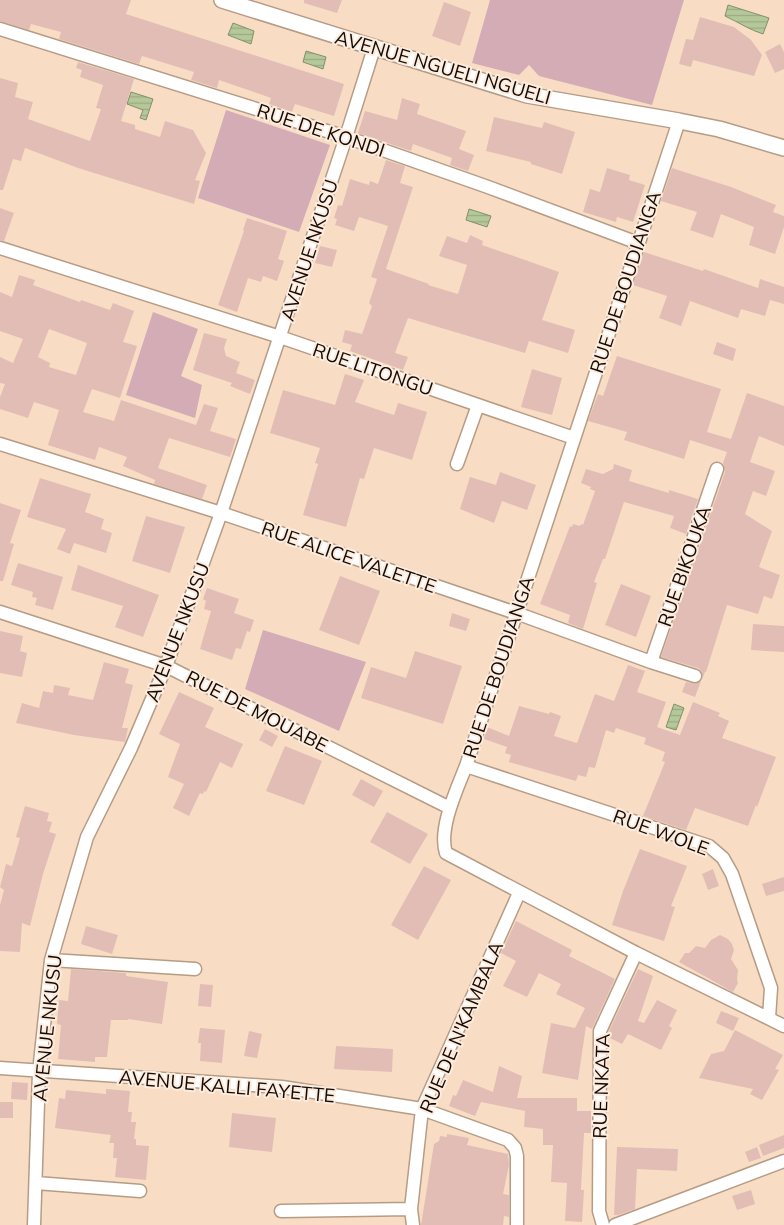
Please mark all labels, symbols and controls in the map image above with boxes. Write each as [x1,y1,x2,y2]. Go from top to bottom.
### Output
street label: AVENUE NGUELI NGUELI [332,25,554,109]
street label: RUE DE KONDI [254,98,388,162]
street label: AVENUE NKUSU [275,176,343,324]
street label: RUE DE BOUDIANGA [584,188,666,376]
street label: RUE LITONGU [310,337,436,401]
street label: RUE BIKOUKA [652,502,716,630]
street label: RUE ALICE VALETTE [258,516,440,598]
street label: AVENUE NKUSU [139,559,215,705]
street label: RUE DE BOUDIANGA [457,573,539,761]
street label: RUE DE MOUABE [182,665,332,757]
street label: RUE WOLE [610,804,712,860]
street label: RUE DE N'KAMBALA [414,937,508,1117]
street label: AVENUE NKUSU [27,954,67,1102]
street label: RUE NKATA [587,1033,615,1139]
street label: AVENUE KALLI FAYETTE [118,1065,336,1107]

